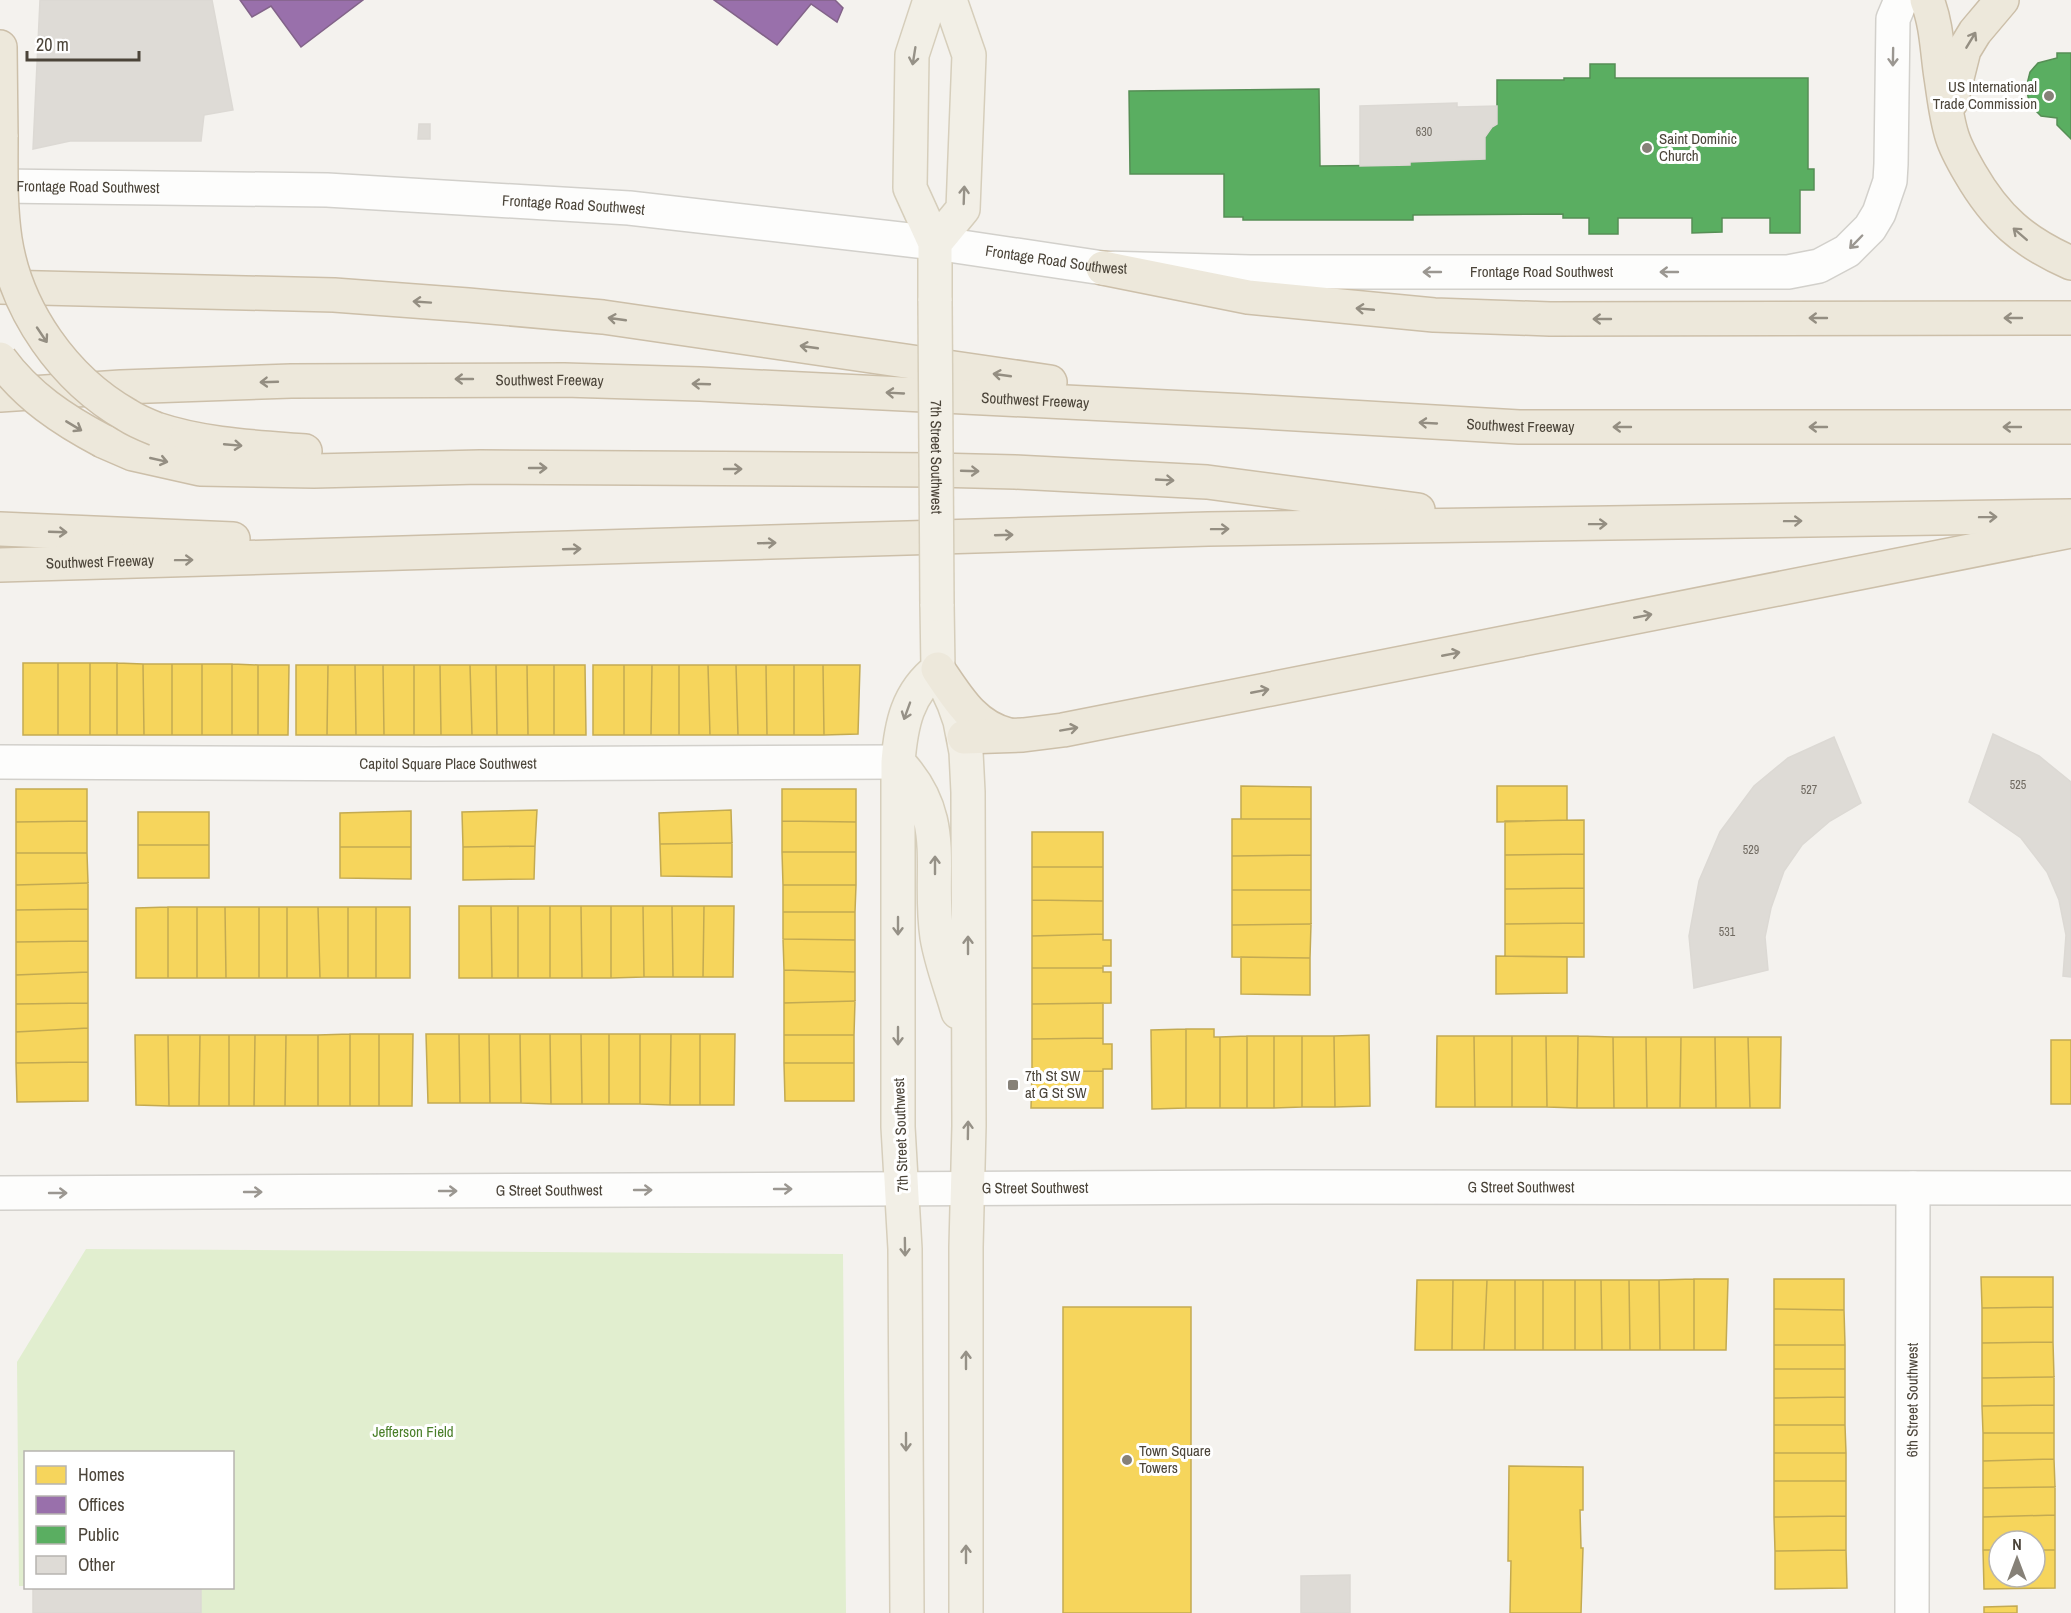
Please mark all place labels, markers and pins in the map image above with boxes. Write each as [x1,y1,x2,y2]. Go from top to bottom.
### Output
place label: US International Trade Commission [1933,76,2037,114]
marker: US International Trade Commission [2042,89,2056,103]
place label: Saint Dominic Church [1659,128,1737,166]
marker: Saint Dominic Church [1640,141,1654,155]
place label: 7th St SW at G St SW [1025,1065,1087,1103]
marker: 7th St SW at G St SW [1006,1078,1020,1092]
place label: Town Square Towers [1139,1440,1211,1478]
marker: Town Square Towers [1120,1453,1134,1467]

